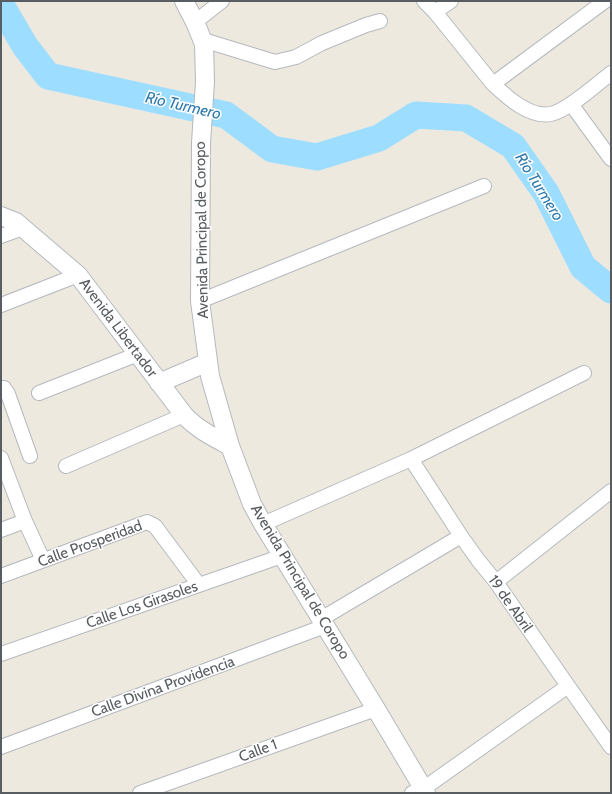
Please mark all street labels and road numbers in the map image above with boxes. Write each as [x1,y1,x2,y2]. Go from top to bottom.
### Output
street label: Avenida Principal de Coropo [191,141,213,319]
street label: Avenida Libertador [75,275,161,381]
street label: Avenida Principal de Coropo [247,501,353,663]
street label: Calle Prosperidad [35,517,145,571]
street label: 19 de Abril [484,572,536,636]
street label: Calle Los Girasoles [84,578,200,632]
street label: Calle Divina Providencia [89,653,237,721]
street label: Calle 1 [236,736,280,766]

